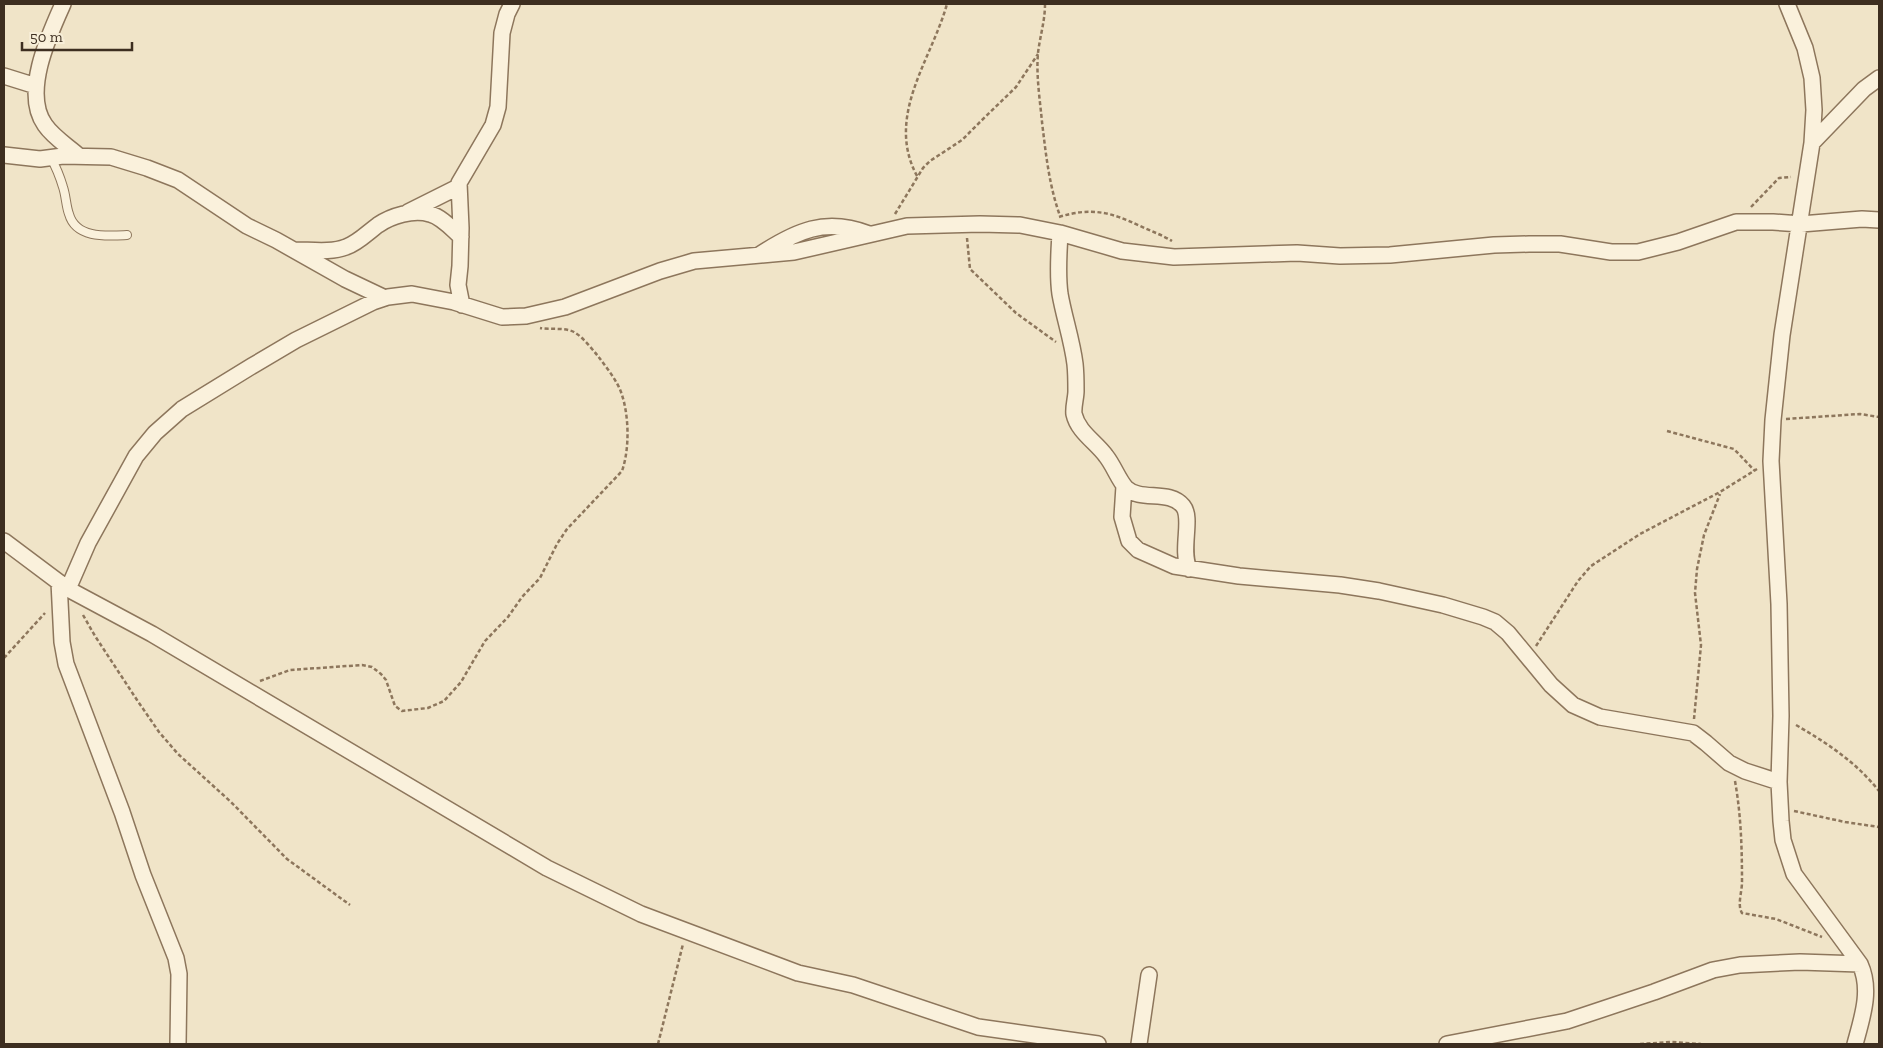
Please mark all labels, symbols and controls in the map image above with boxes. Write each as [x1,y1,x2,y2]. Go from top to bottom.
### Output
scale bar [22,20,132,52]
text: 50 m [30,28,63,46]

